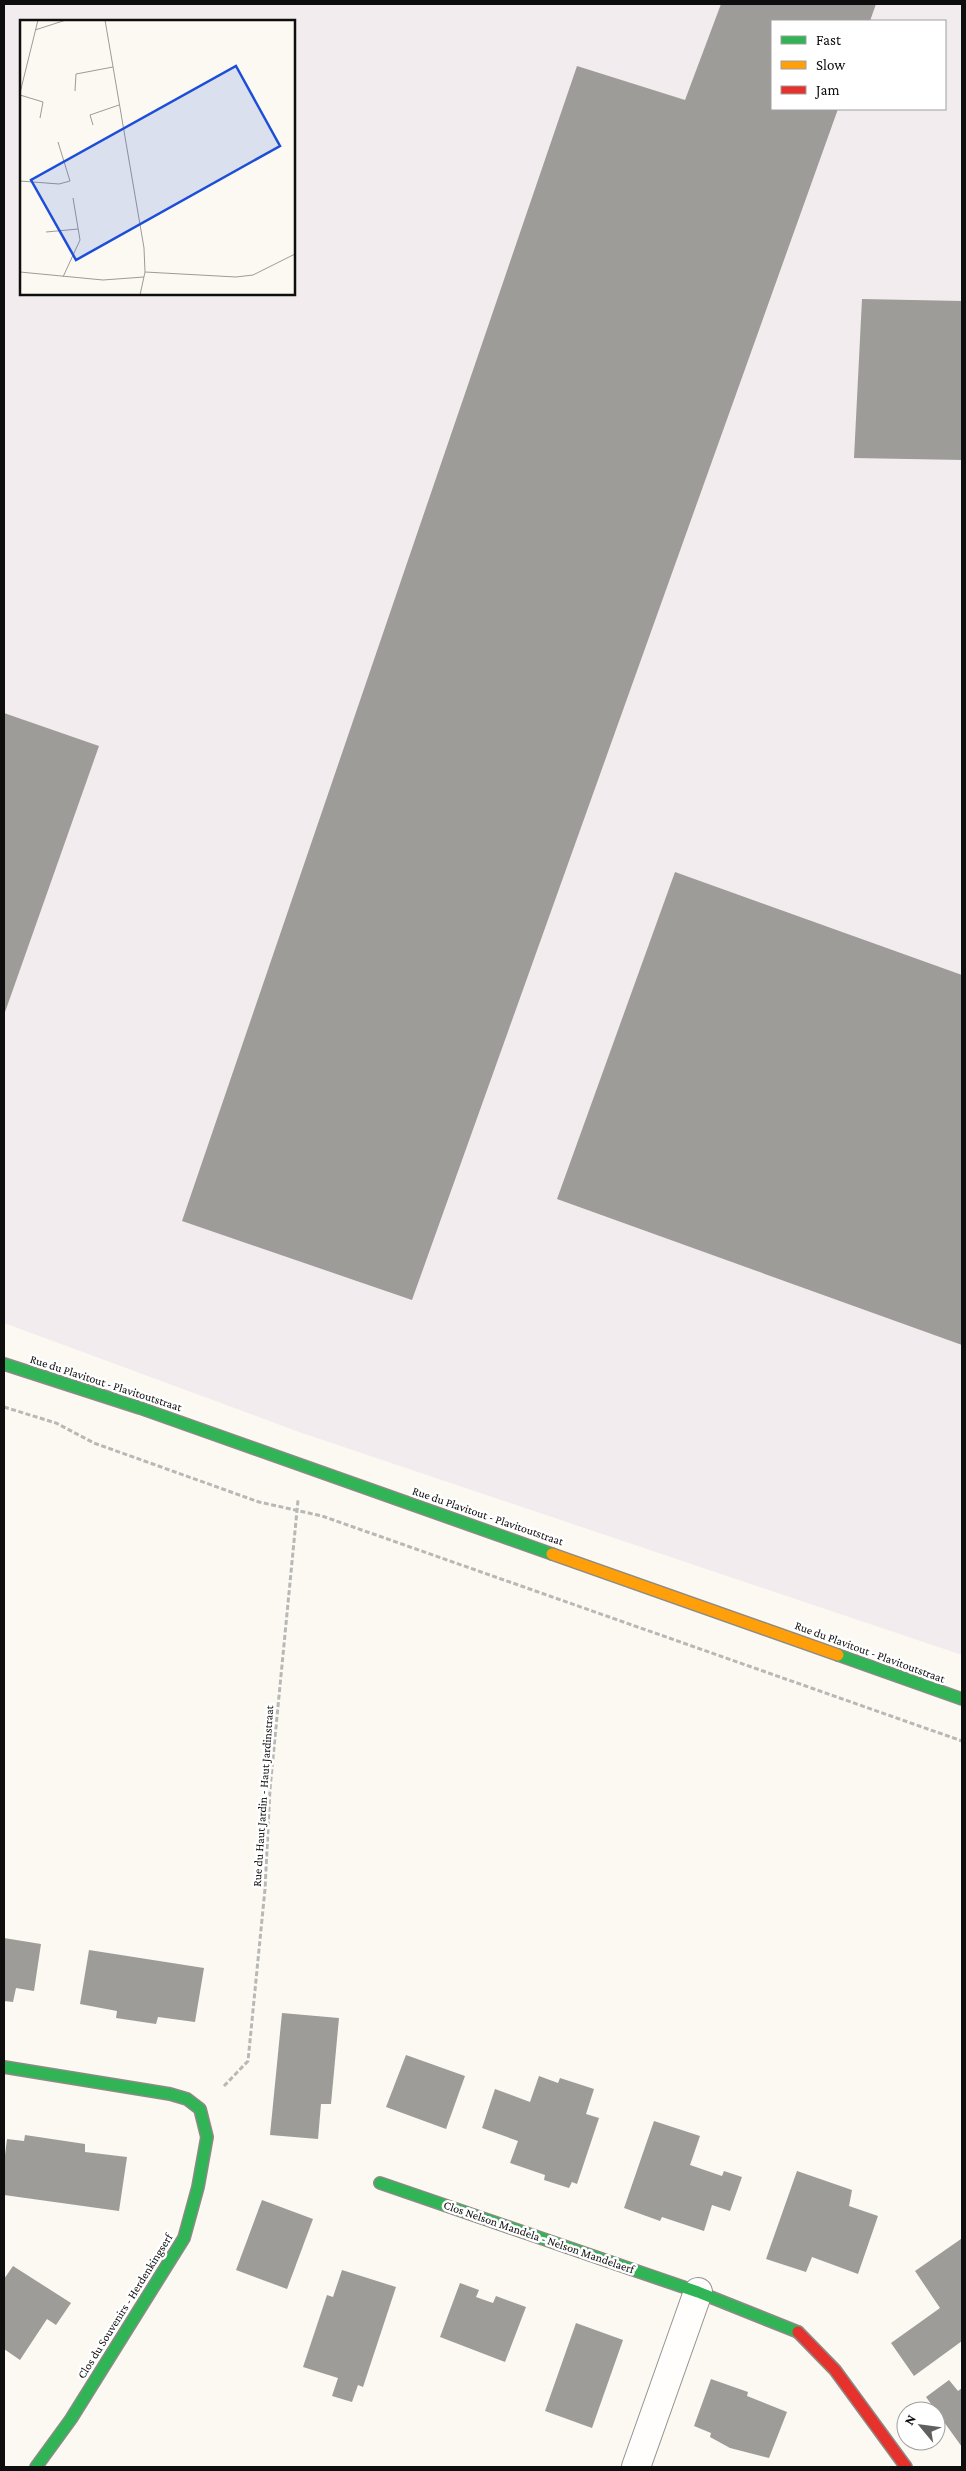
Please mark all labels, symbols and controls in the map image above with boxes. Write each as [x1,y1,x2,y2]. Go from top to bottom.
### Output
inset map [20,20,295,295]
legend [771,20,946,110]
text: Fast [816,32,842,48]
text: Slow [816,57,846,73]
text: Jam [814,82,839,99]
street label: Rue du Plavitout - Plavitoutstraat [28,1352,185,1415]
street label: Rue du Plavitout - Plavitoutstraat [411,1484,566,1549]
street label: Rue du Plavitout - Plavitoutstraat [793,1618,948,1686]
street label: Rue du Haut Jardin - Haut Jardinstraat [250,1704,276,1887]
street label: Clos Nelson Mandela - Nelson Mandelaerf [442,2198,638,2277]
street label: Clos du Souvenirs - Herdenkingserf [75,2230,176,2381]
north arrow [896,2401,946,2451]
text: N [900,2411,919,2428]

